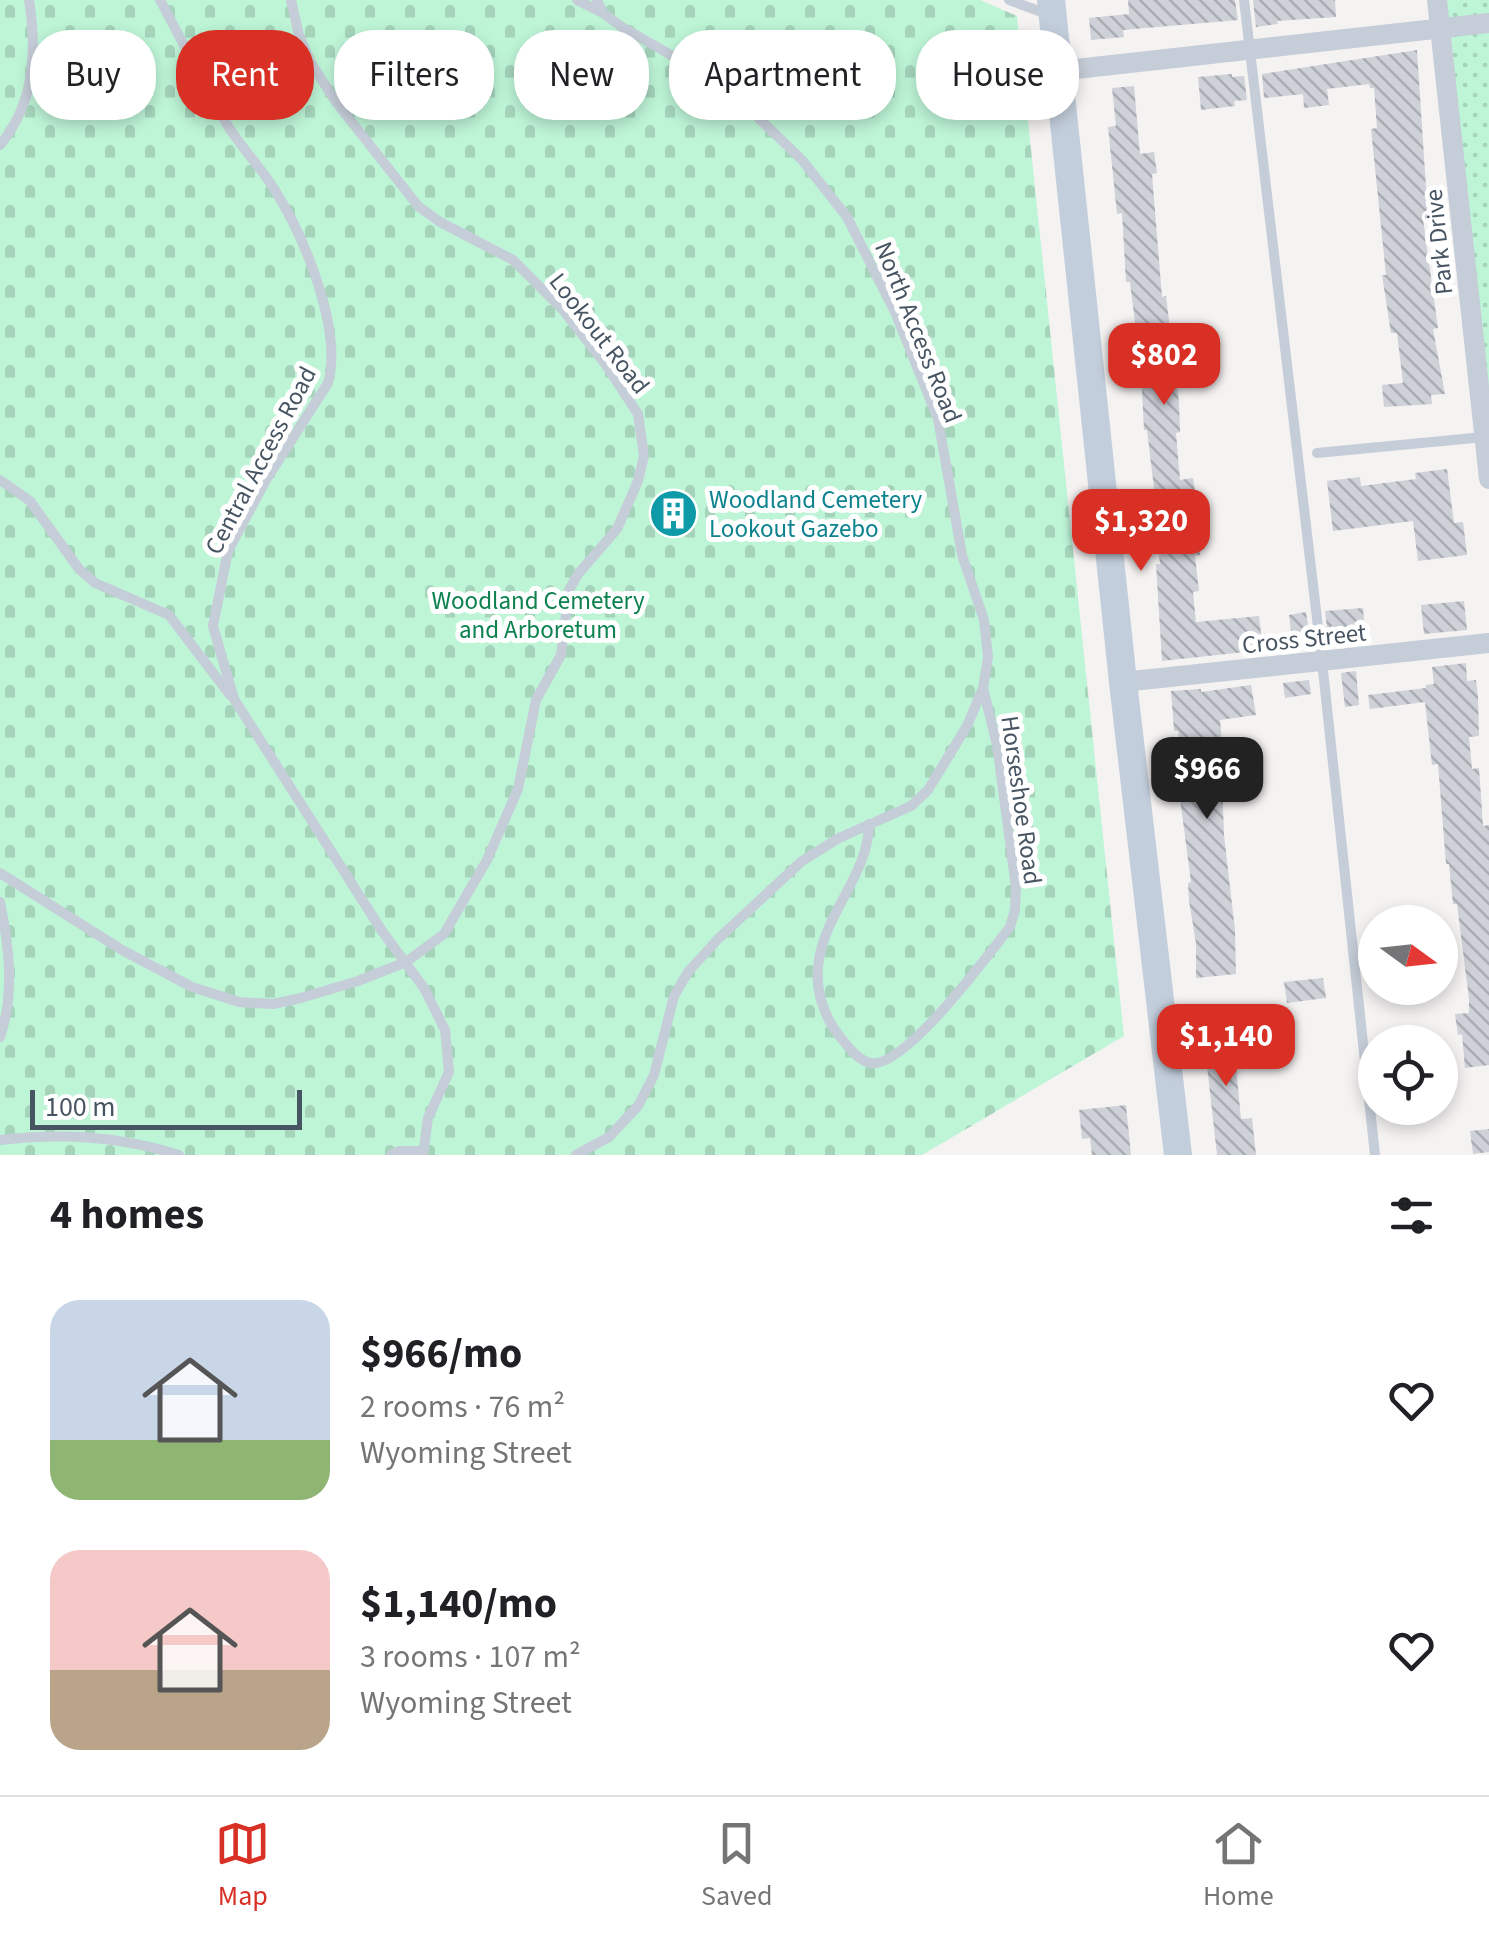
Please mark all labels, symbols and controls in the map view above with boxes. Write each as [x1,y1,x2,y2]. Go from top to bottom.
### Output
chip: Buy [30,30,156,120]
chip: Rent [176,30,314,120]
chip: Filters [334,30,494,120]
chip: New [514,30,649,120]
chip: Apartment [669,30,896,120]
chip: House [916,30,1079,120]
street label: Park Drive [1416,187,1462,296]
street label: North Access Road [865,236,971,428]
street label: Lookout Road [540,265,658,402]
pin: $802 [1105,323,1223,408]
text: $802 [1130,332,1198,378]
street label: Central Access Road [196,360,326,561]
place label: Woodland Cemetery Lookout Gazebo [709,482,923,547]
building icon: Woodland Cemetery Lookout Gazebo [648,487,700,539]
pin: $1,320 [1060,489,1222,574]
text: $1,320 [1094,498,1188,544]
park label: Woodland Cemetery and Arboretum [431,583,645,648]
street label: Cross Street [1240,615,1369,663]
street label: Horseshoe Road [991,713,1051,887]
pin: $966 [1148,737,1266,822]
text: $966 [1173,746,1241,792]
north arrow [1358,905,1458,1005]
map controls [1358,905,1458,1125]
pin: $1,140 [1145,1004,1307,1089]
text: $1,140 [1179,1013,1273,1059]
button: locate [1358,1025,1458,1125]
scale bar [30,1085,302,1130]
text: 100 m [45,1087,116,1127]
text: 4 homes [50,1185,204,1245]
icon: filters [1384,1188,1439,1243]
text: $966/mo [360,1324,522,1384]
icon: home [130,1340,250,1460]
icon: heart [1384,1373,1439,1428]
text: 2 rooms · 76 m² [360,1384,565,1430]
text: Wyoming Street [360,1430,572,1476]
text: $1,140/mo [360,1574,557,1634]
icon: home [130,1590,250,1710]
icon: heart [1384,1623,1439,1678]
text: 3 rooms · 107 m² [360,1634,581,1680]
text: Wyoming Street [360,1680,572,1726]
tab: Map [215,1816,270,1916]
tab: Saved [701,1816,772,1916]
tab: Home [1203,1816,1274,1916]

